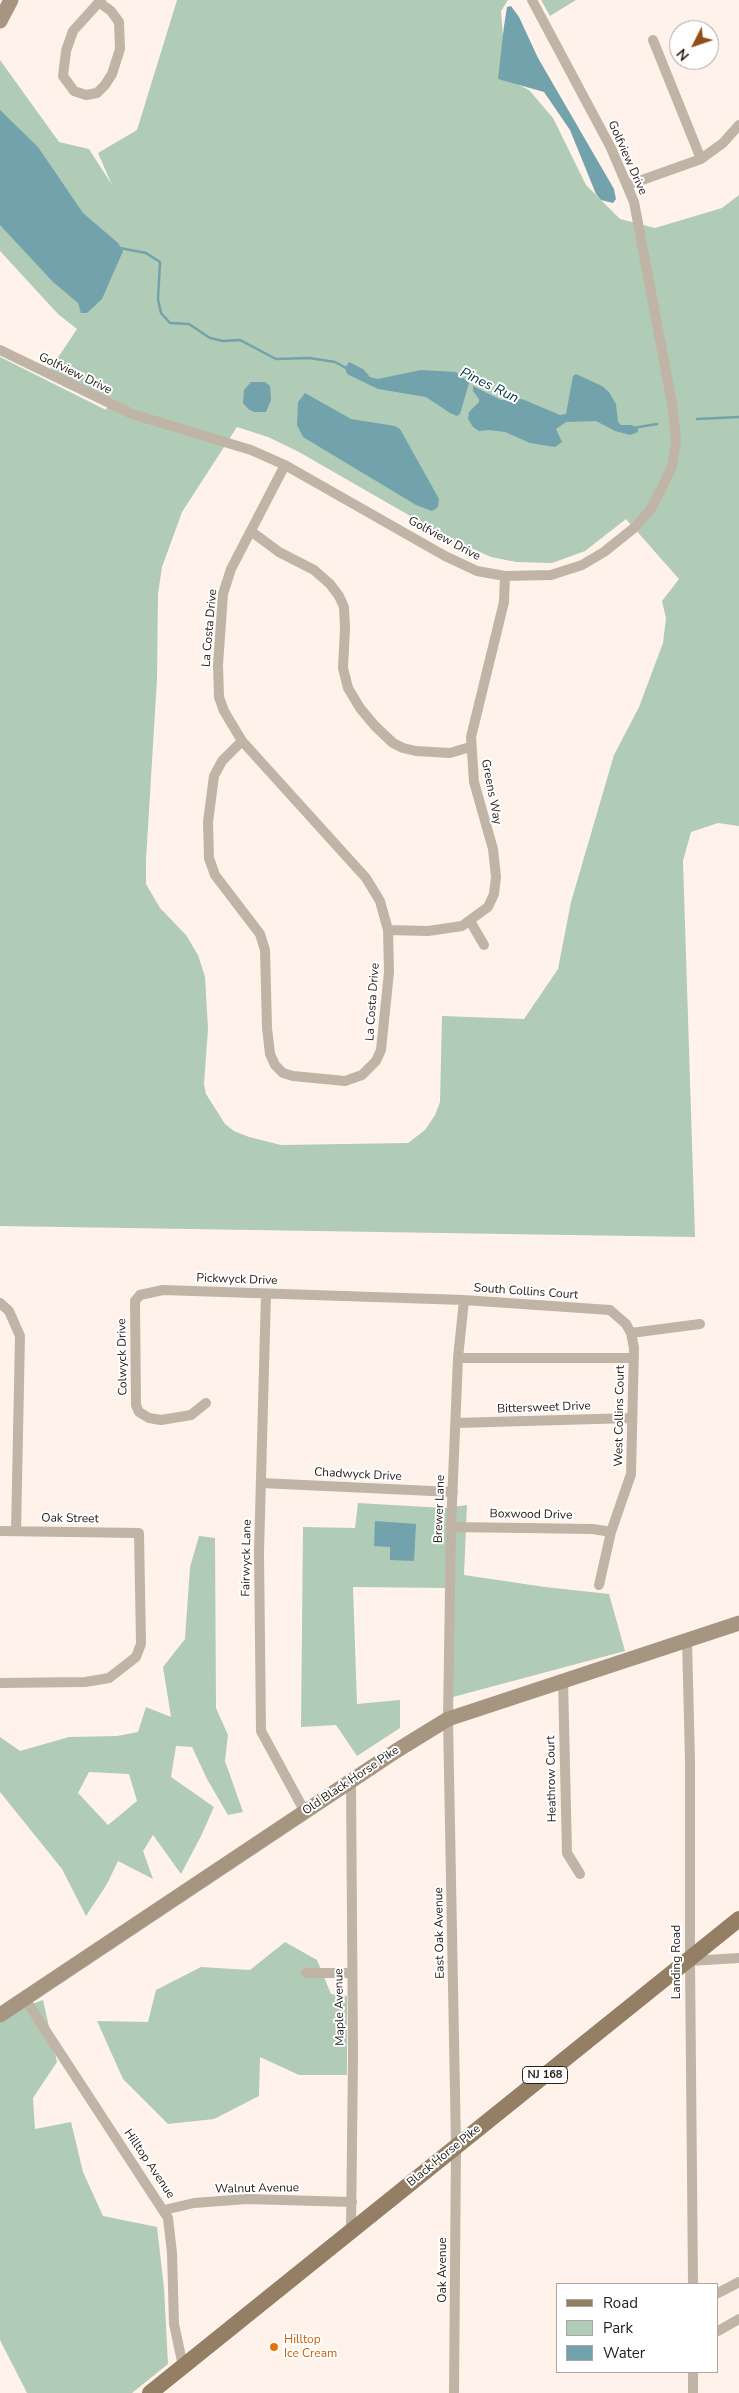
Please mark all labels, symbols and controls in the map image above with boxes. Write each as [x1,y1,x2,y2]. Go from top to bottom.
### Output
north arrow [669,20,719,70]
text: N [672,44,694,65]
street label: Golfview Drive [604,119,650,197]
street label: Golfview Drive [36,350,114,398]
water label: Pines Run [457,365,521,407]
street label: Golfview Drive [405,514,483,564]
street label: La Costa Drive [199,588,221,668]
street label: Greens Way [478,758,504,826]
street label: La Costa Drive [363,963,383,1041]
street label: Pickwyck Drive [196,1271,278,1289]
street label: South Collins Court [473,1281,579,1303]
street label: Colwyck Drive [115,1318,131,1396]
street label: West Collins Court [612,1365,628,1467]
street label: Bittersweet Drive [497,1399,591,1417]
street label: Chadwyck Drive [314,1466,402,1484]
street label: Brewer Lane [432,1475,448,1543]
street label: Boxwood Drive [490,1507,572,1523]
street label: Oak Street [41,1511,99,1527]
street label: Fairwyck Lane [239,1519,255,1597]
street label: Heathrow Court [544,1736,560,1822]
street label: Old Black Horse Pike [300,1743,402,1819]
street label: East Oak Avenue [432,1887,448,1979]
street label: Landing Road [670,1925,684,1999]
street label: Maple Avenue [332,1968,348,2046]
road number: NJ 168 [522,2066,568,2084]
street label: Black Horse Pike [404,2122,484,2190]
street label: Hilltop Avenue [120,2127,178,2201]
street label: Walnut Avenue [215,2181,299,2197]
street label: Oak Avenue [436,2237,450,2303]
legend [556,2283,719,2373]
text: Road [603,2293,638,2313]
text: Park [603,2318,633,2338]
place label: Hilltop Ice Cream [284,2333,337,2361]
marker: Hilltop Ice Cream [268,2341,280,2353]
text: Water [603,2343,645,2363]

